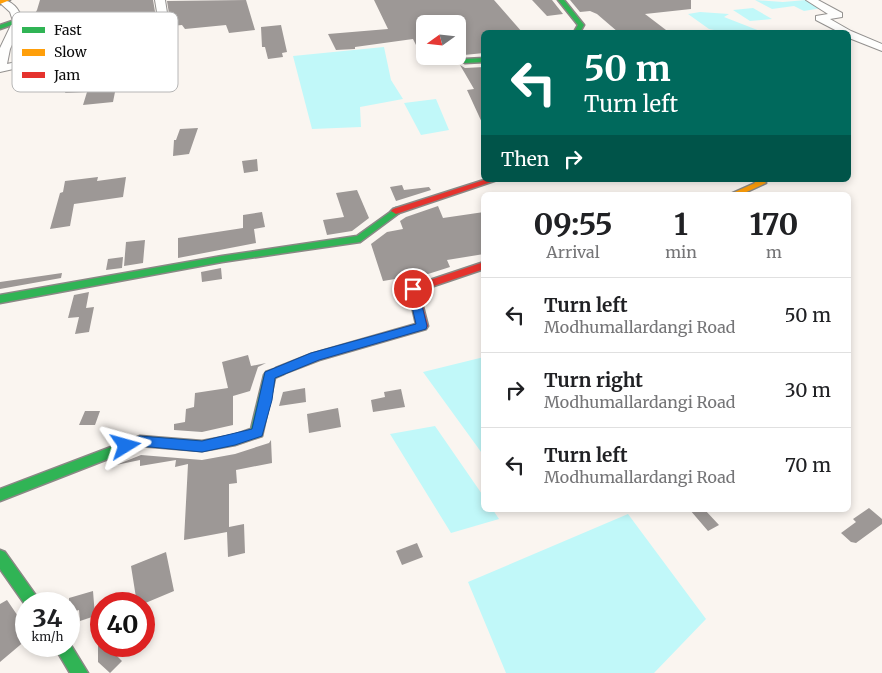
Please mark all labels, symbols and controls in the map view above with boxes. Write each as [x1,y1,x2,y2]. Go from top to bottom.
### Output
legend [12,12,178,92]
north arrow [416,15,466,65]
map controls [416,15,466,65]
text: Fast [54,21,82,39]
text: Slow [54,43,87,61]
text: 50 m [584,47,671,91]
icon: left [501,50,566,115]
text: Jam [53,66,80,84]
text: Turn left [584,90,678,118]
icon: right [559,145,587,173]
text: Then [501,147,549,171]
text: 09:55 [534,205,613,243]
text: 1 [674,205,688,243]
text: 170 [749,205,798,243]
text: Arrival [546,242,600,262]
text: min [665,242,697,262]
text: m [766,242,782,262]
pin [392,268,434,310]
icon: arrive [399,275,427,303]
text: Turn left [544,293,628,317]
icon: left [501,301,529,329]
text: 50 m [785,303,831,327]
text: Modhumallardangi Road [544,317,735,337]
text: Turn right [544,368,643,392]
icon: right [501,376,529,404]
text: 30 m [785,378,831,402]
text: Modhumallardangi Road [544,392,735,412]
position arrow [99,419,151,471]
text: Turn left [544,443,628,467]
icon: left [501,451,529,479]
text: 70 m [785,453,831,477]
text: Modhumallardangi Road [544,467,735,487]
speed limit sign: 40 [90,592,155,657]
text: 34 [33,602,62,634]
text: km/h [32,629,63,644]

